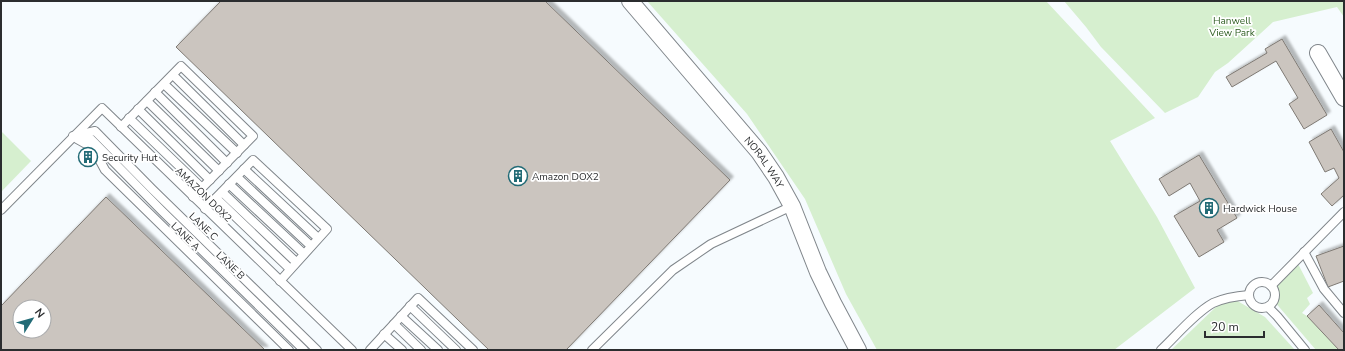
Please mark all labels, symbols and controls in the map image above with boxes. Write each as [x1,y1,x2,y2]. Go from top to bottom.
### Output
park label: Hanwell View Park [1208,14,1256,40]
street label: NORAL WAY [741,134,787,192]
building icon: Security Hut [77,146,99,168]
place label: Security Hut [102,151,158,165]
street label: AMAZON DOX2 [172,164,235,225]
building icon: Amazon DOX2 [507,165,529,187]
place label: Amazon DOX2 [532,170,599,184]
building icon: Hardwick House [1198,197,1220,219]
place label: Hardwick House [1223,202,1297,216]
street label: LANE C [186,210,221,244]
street label: LANE A [168,219,203,255]
street label: LANE B [213,249,248,283]
north arrow [12,299,52,339]
text: N [31,305,48,321]
scale bar [1205,313,1264,339]
text: 20 m [1211,319,1239,335]

